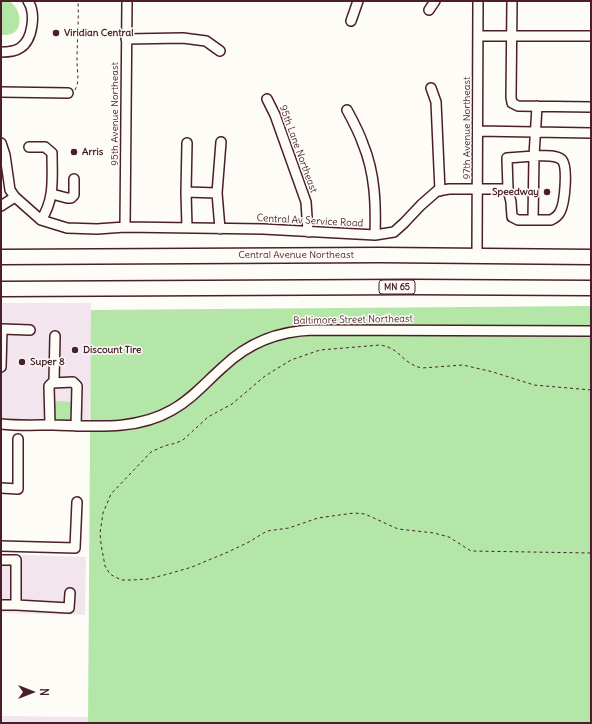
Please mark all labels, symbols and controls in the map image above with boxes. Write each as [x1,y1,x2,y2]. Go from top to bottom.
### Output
place label: Viridian Central [64,27,134,39]
marker: Viridian Central [51,28,61,38]
street label: 95th Avenue Northeast [109,62,121,166]
street label: 97th Avenue Northeast [461,77,473,179]
street label: 95th Lane Northeast [277,104,319,194]
place label: Arris [82,146,103,158]
marker: Arris [69,147,79,157]
place label: Speedway [492,186,539,198]
marker: Speedway [542,187,552,197]
street label: Central Av Service Road [256,212,364,230]
street label: Central Avenue Northeast [238,249,354,261]
road number: MN 65 [379,280,415,294]
street label: Baltimore Street Northeast [293,313,413,327]
place label: Discount Tire [83,344,141,356]
marker: Discount Tire [70,345,80,355]
place label: Super 8 [30,356,65,368]
marker: Super 8 [17,357,27,367]
north arrow [12,672,52,712]
text: N [37,688,51,696]

